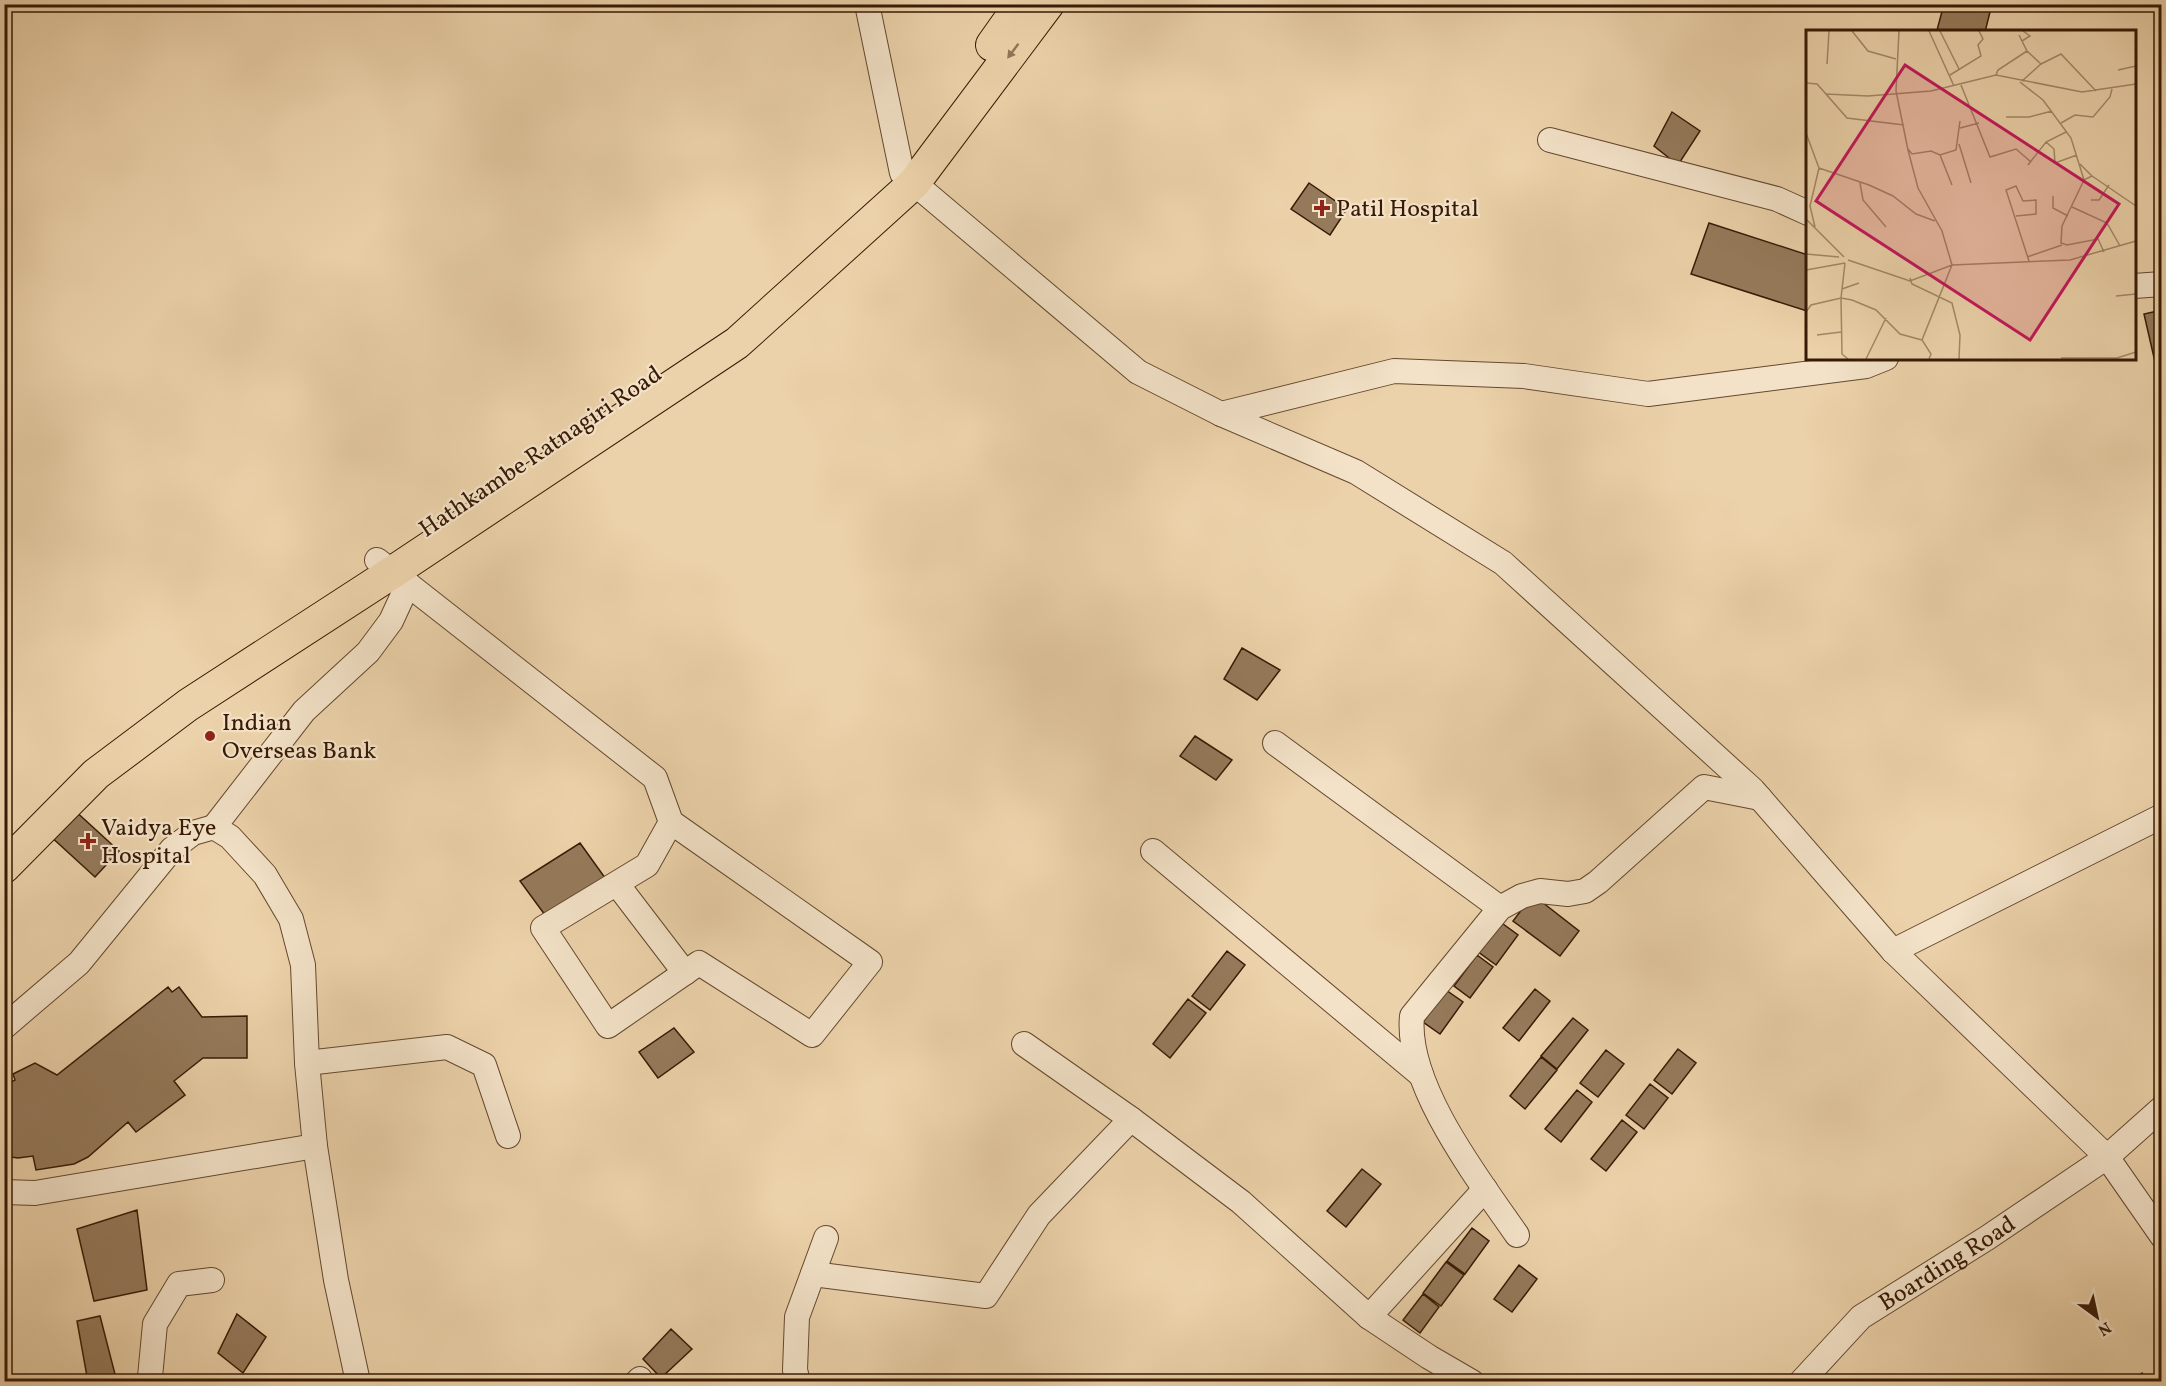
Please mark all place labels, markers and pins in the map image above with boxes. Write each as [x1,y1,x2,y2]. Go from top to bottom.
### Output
place label: Patil Hospital [1336,193,1479,227]
marker: Patil Hospital [1313,199,1331,217]
place label: Indian Overseas Bank [222,707,376,769]
marker: Indian Overseas Bank [203,729,217,743]
place label: Vaidya Eye Hospital [101,812,216,874]
marker: Vaidya Eye Hospital [79,832,97,850]

